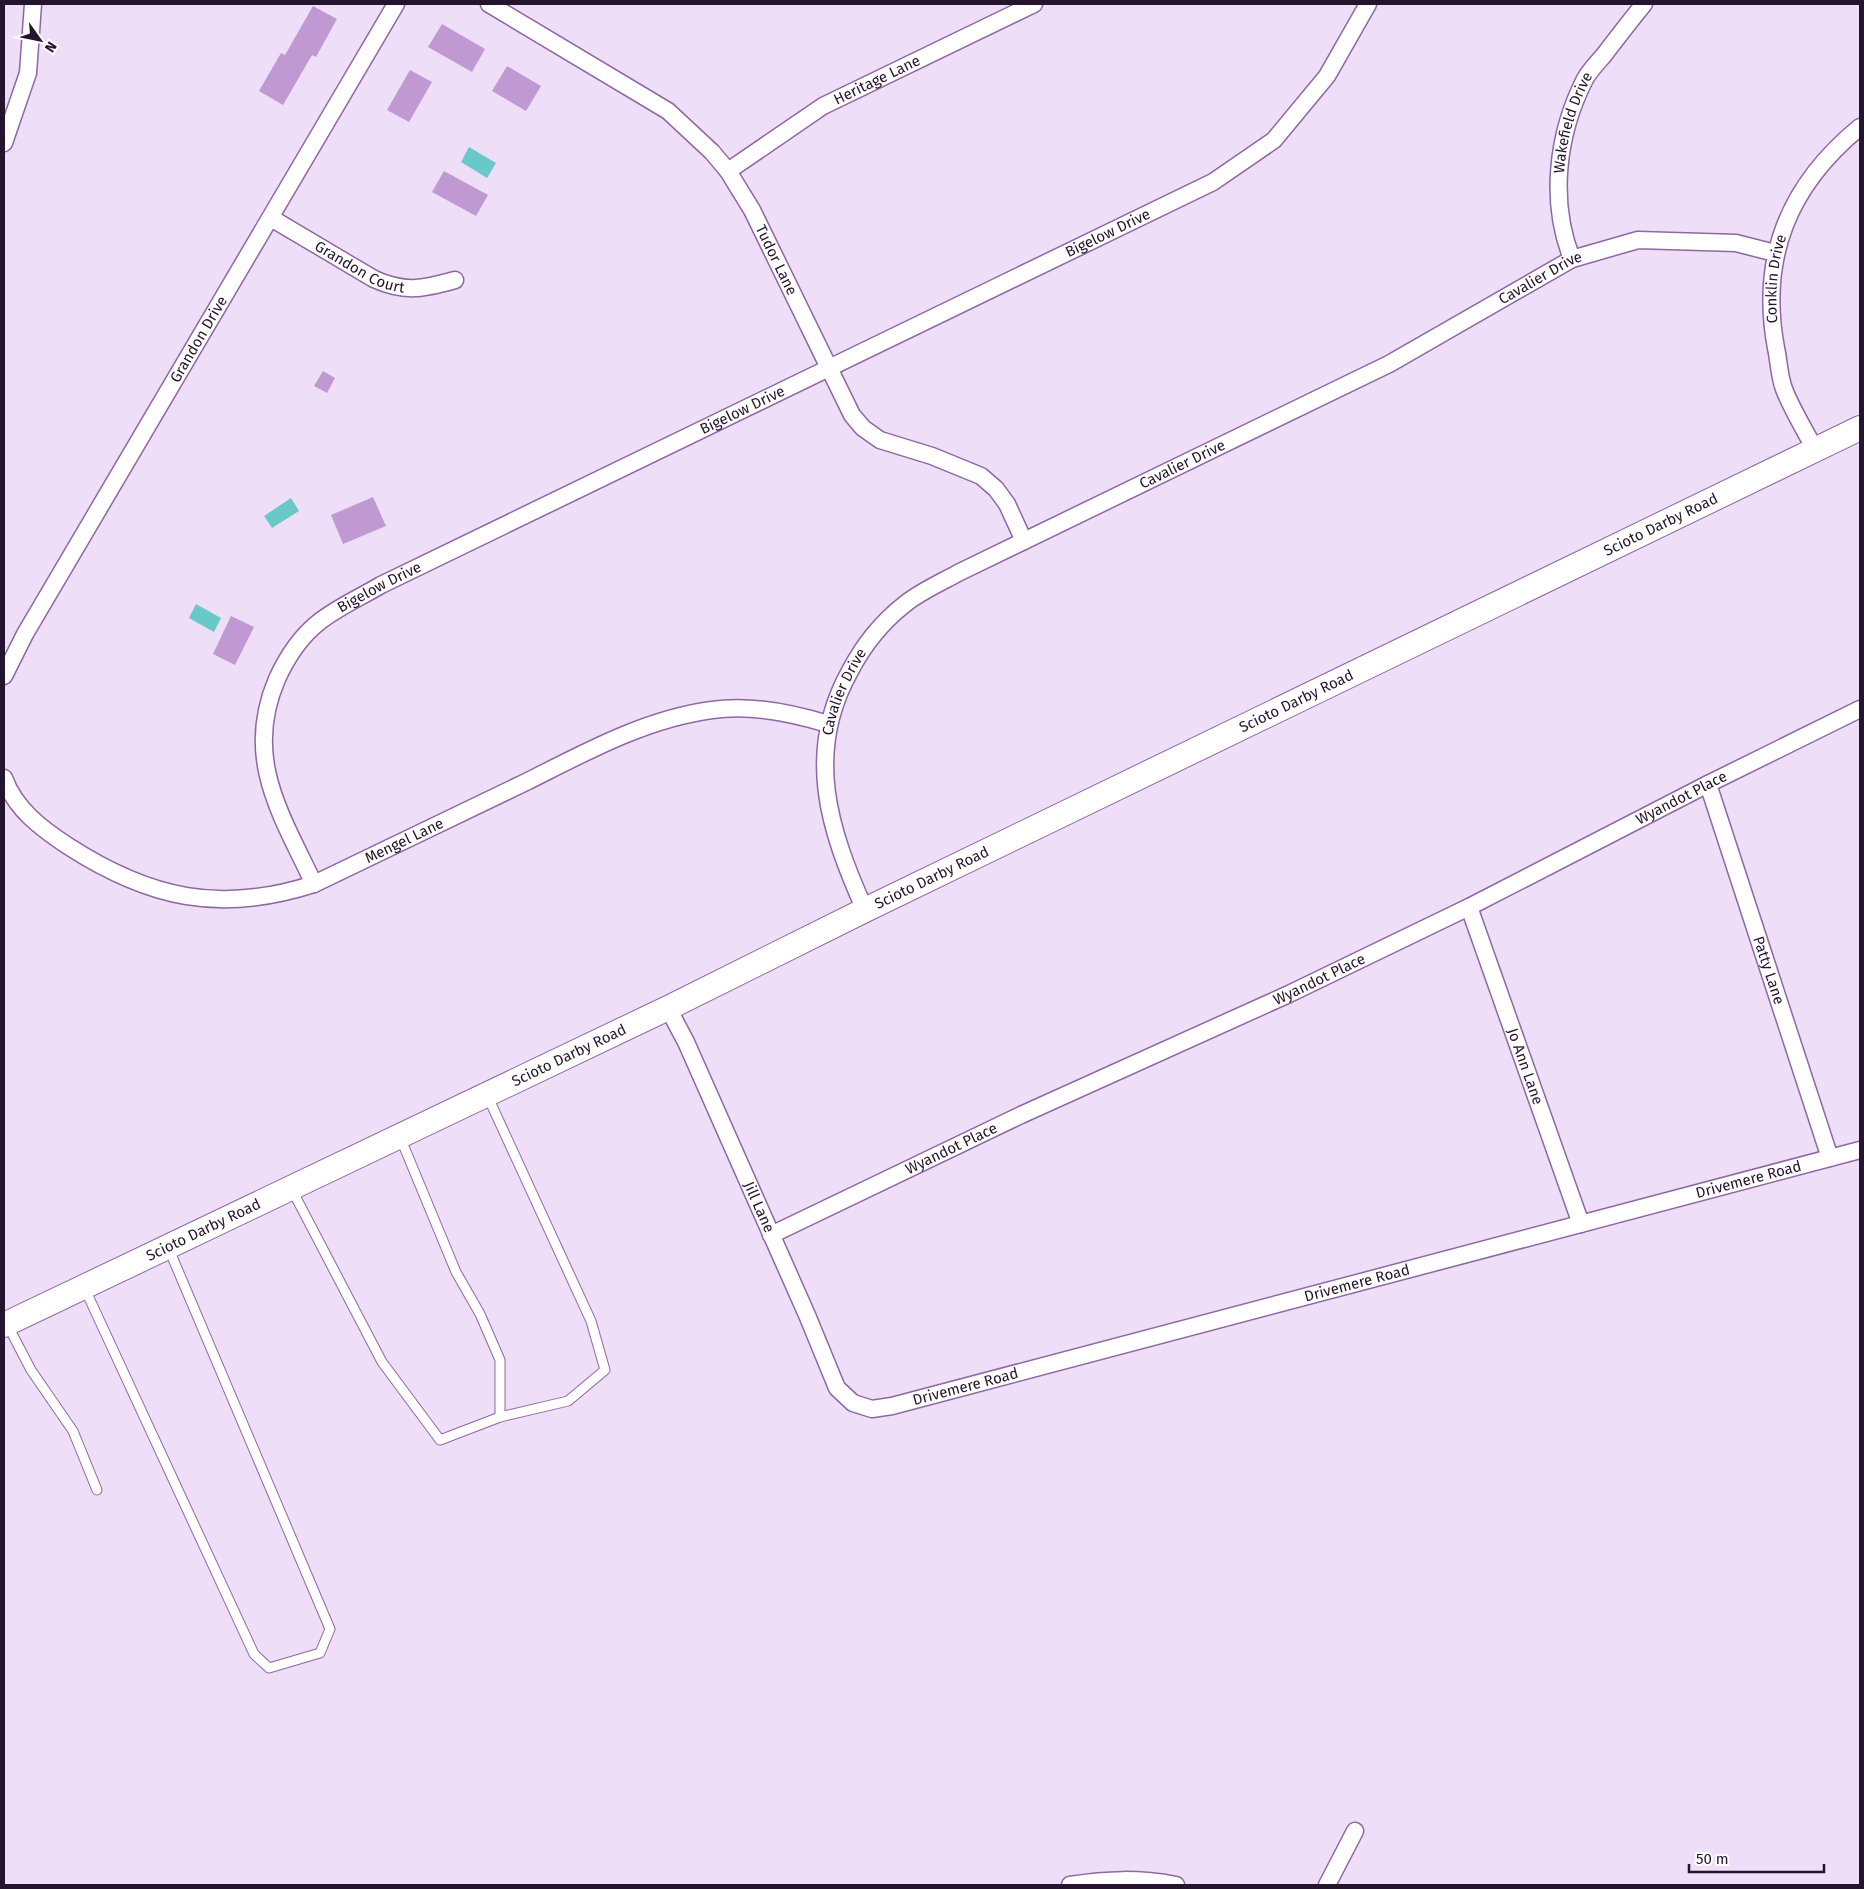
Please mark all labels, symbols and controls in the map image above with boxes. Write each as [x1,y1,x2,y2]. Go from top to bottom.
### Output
north arrow [15,15,65,65]
text: N [41,38,60,55]
street label: Heritage Lane [831,51,923,108]
street label: Wakefield Drive [1550,68,1596,174]
street label: Bigelow Drive [1062,205,1153,261]
street label: Tudor Lane [752,222,801,298]
street label: Conklin Drive [1762,232,1790,324]
street label: Grandon Court [312,237,406,297]
street label: Cavalier Drive [1495,248,1584,308]
street label: Grandon Drive [166,293,231,386]
street label: Bigelow Drive [697,382,788,438]
street label: Cavalier Drive [1137,436,1228,493]
street label: Scioto Darby Road [1601,489,1721,560]
street label: Bigelow Drive [334,558,424,616]
street label: Cavalier Drive [818,645,870,737]
street label: Scioto Darby Road [1236,666,1356,736]
street label: Wyandot Place [1633,767,1730,829]
street label: Mengel Lane [362,814,446,867]
street label: Scioto Darby Road [872,842,992,913]
street label: Patty Lane [1749,934,1788,1007]
street label: Wyandot Place [1270,950,1368,1009]
street label: Scioto Darby Road [509,1020,629,1090]
street label: Jo Ann Lane [1503,1026,1547,1107]
street label: Wyandot Place [902,1119,1000,1178]
street label: Drivemere Road [1694,1157,1803,1202]
street label: Jill Lane [740,1179,778,1235]
street label: Scioto Darby Road [143,1195,264,1265]
street label: Drivemere Road [1302,1260,1412,1306]
street label: Drivemere Road [911,1364,1020,1409]
scale bar [1689,1842,1824,1874]
text: 50 m [1696,1850,1729,1868]

